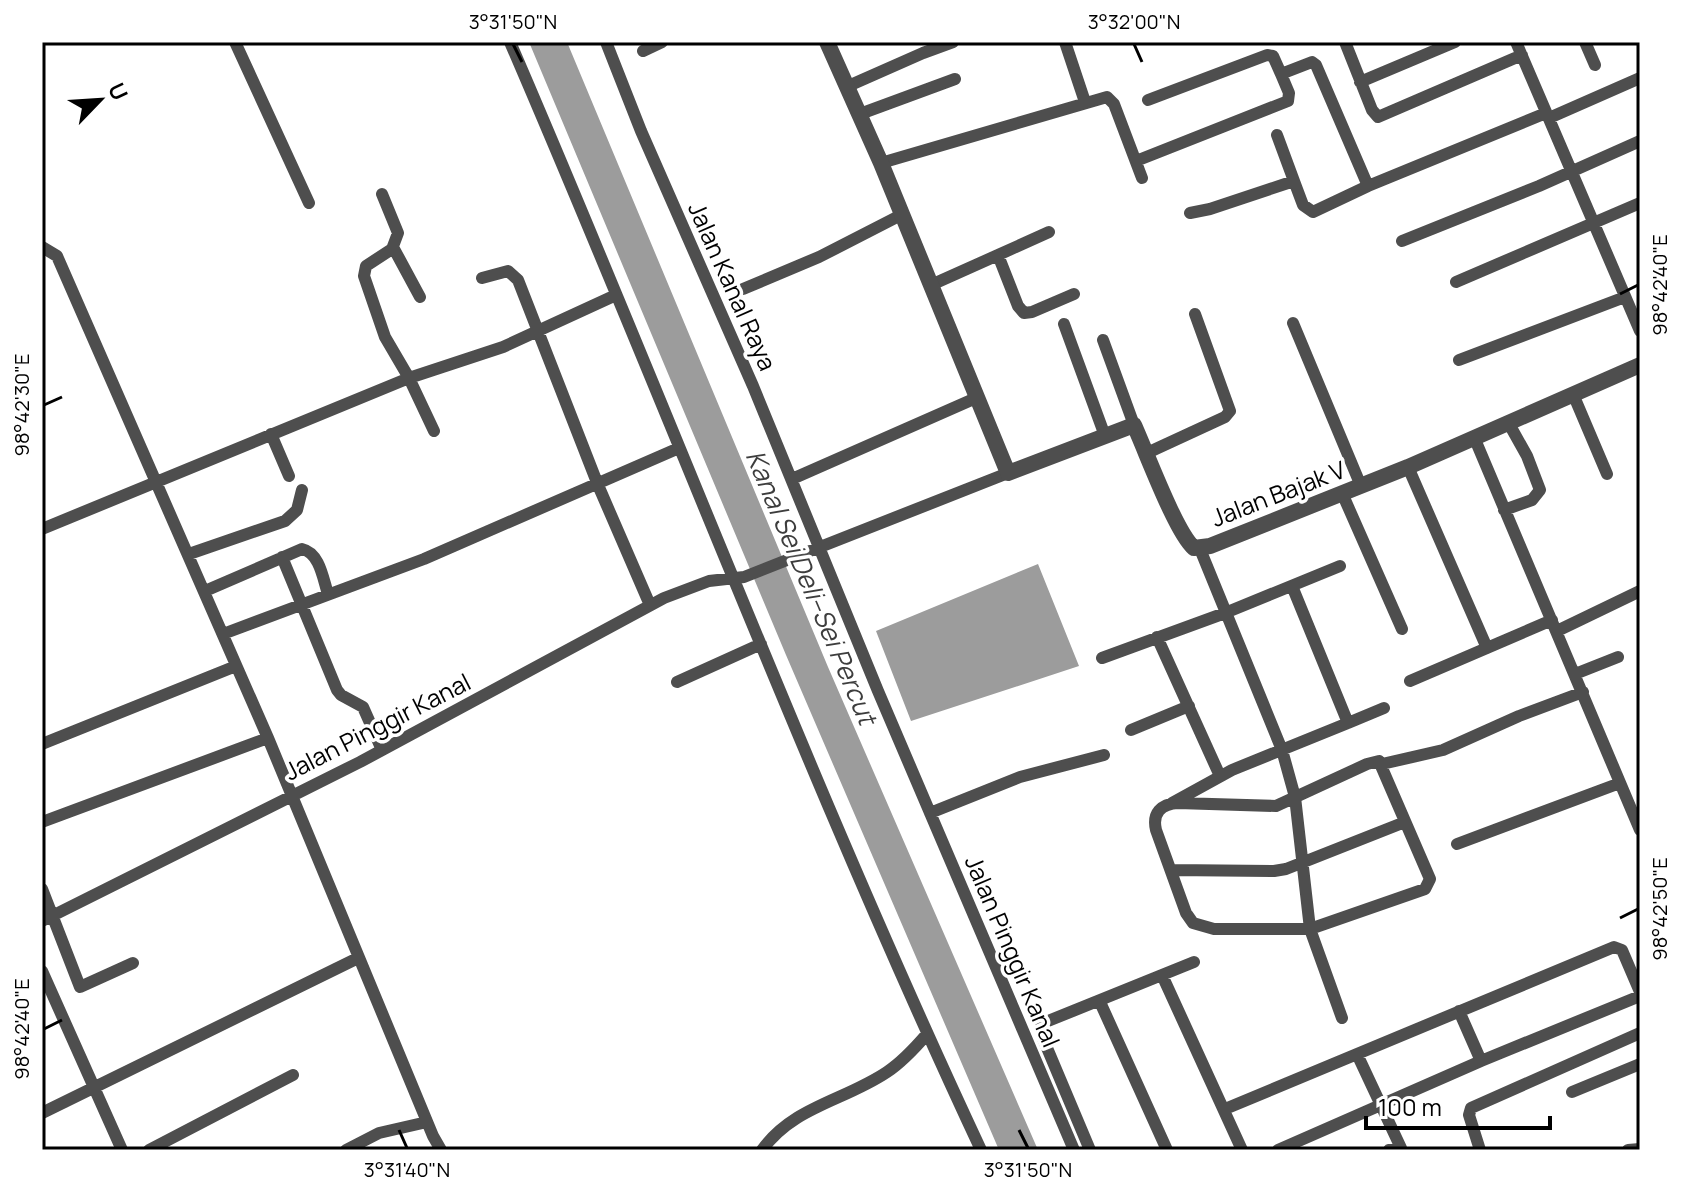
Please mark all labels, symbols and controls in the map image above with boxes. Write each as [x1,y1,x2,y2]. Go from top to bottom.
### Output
text: 3°31'50"N [469,8,557,35]
text: 3°32'00"N [1088,8,1180,35]
north arrow [60,60,140,140]
text: U [101,78,135,105]
street label: Jalan Kanal Raya [681,196,785,376]
text: 98°42'40"E [1646,234,1673,336]
text: 98°42'30"E [8,354,35,456]
water label: Kanal Sei Deli–Sei Percut [738,444,887,732]
street label: Jalan Bajak V [1206,452,1350,534]
street label: Jalan Pinggir Kanal [278,665,476,787]
street label: Jalan Pinggir Kanal [958,850,1068,1052]
text: 98°42'50"E [1646,857,1673,961]
text: 98°42'40"E [8,978,35,1080]
scale bar [1366,1080,1550,1130]
text: 100 m [1378,1090,1442,1123]
text: 3°31'40"N [364,1156,450,1183]
text: 3°31'50"N [984,1156,1072,1183]

